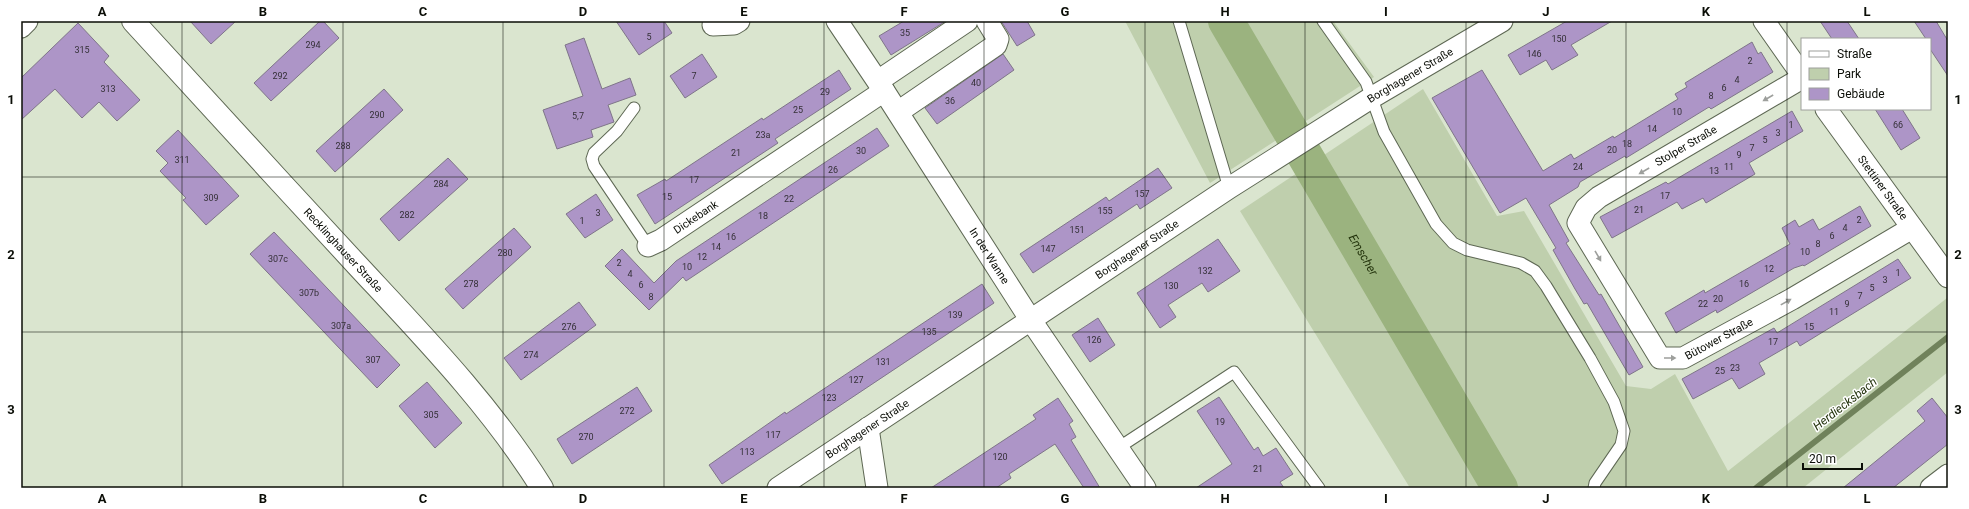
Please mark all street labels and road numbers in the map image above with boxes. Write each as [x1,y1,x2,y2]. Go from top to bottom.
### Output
street label: Borghagener Straße [1365,45,1455,105]
street label: Stolper Straße [1653,123,1719,169]
street label: Stettiner Straße [1855,153,1911,222]
street label: Dickebank [671,197,721,236]
street label: Recklinghauser Straße [301,205,385,295]
street label: Borghagener Straße [1093,217,1181,282]
street label: In der Wanne [967,225,1012,286]
street label: Bütower Straße [1683,315,1755,362]
street label: Borghagener Straße [823,396,911,461]

